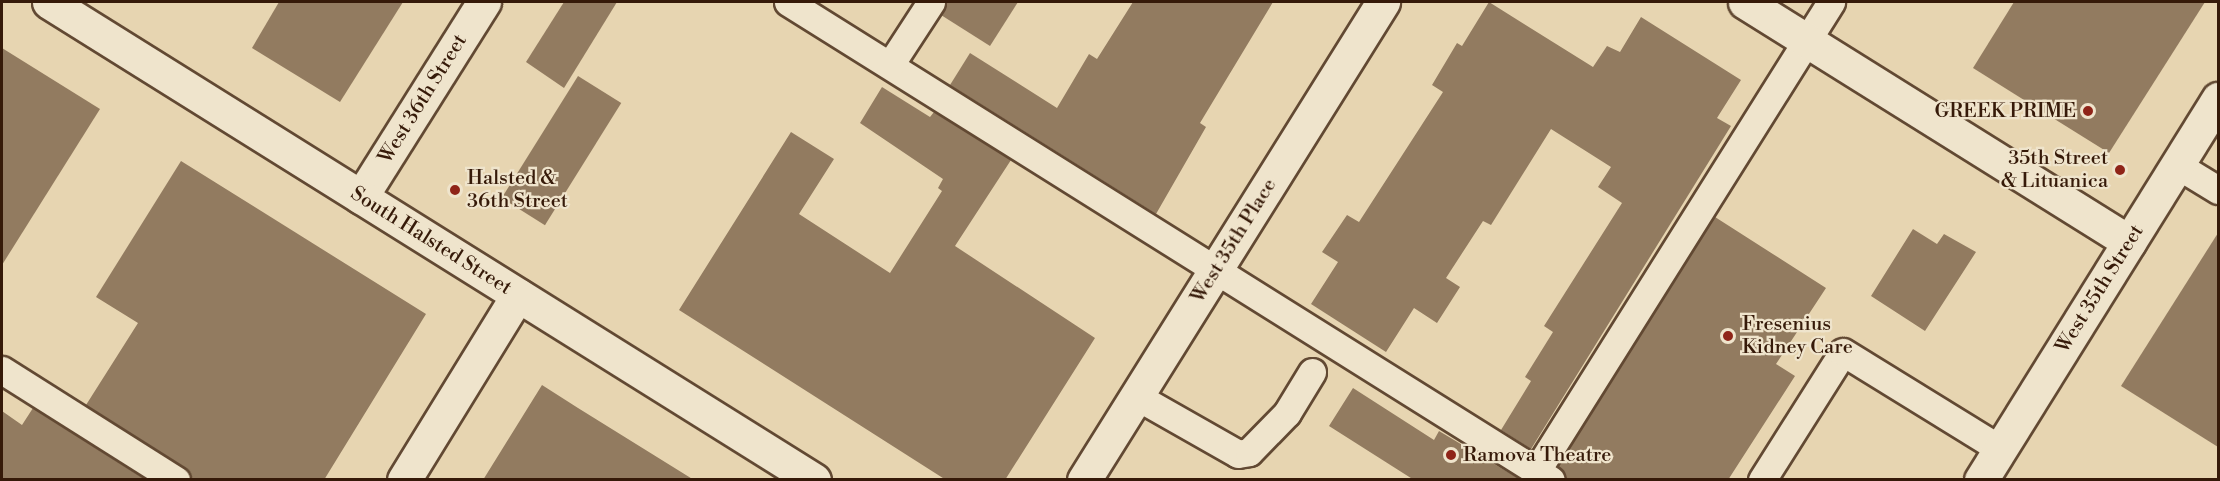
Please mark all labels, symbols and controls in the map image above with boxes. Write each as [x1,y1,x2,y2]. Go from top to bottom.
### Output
street label: West 36th Street [374,30,472,168]
place label: GREEK PRIME [1935,99,2076,123]
marker: GREEK PRIME [2081,104,2095,118]
place label: 35th Street & Lituanica [2001,146,2108,193]
marker: 35th Street & Lituanica [2113,163,2127,177]
place label: Halsted & 36th Street [467,166,568,213]
street label: West 35th Place [1186,174,1282,308]
street label: South Halsted Street [346,182,516,300]
marker: Halsted & 36th Street [448,183,462,197]
street label: West 35th Street [2051,220,2149,358]
place label: Fresenius Kidney Care [1742,312,1853,359]
marker: Fresenius Kidney Care [1719,327,1737,345]
place label: Ramova Theatre [1463,443,1611,467]
marker: Ramova Theatre [1444,448,1458,462]

